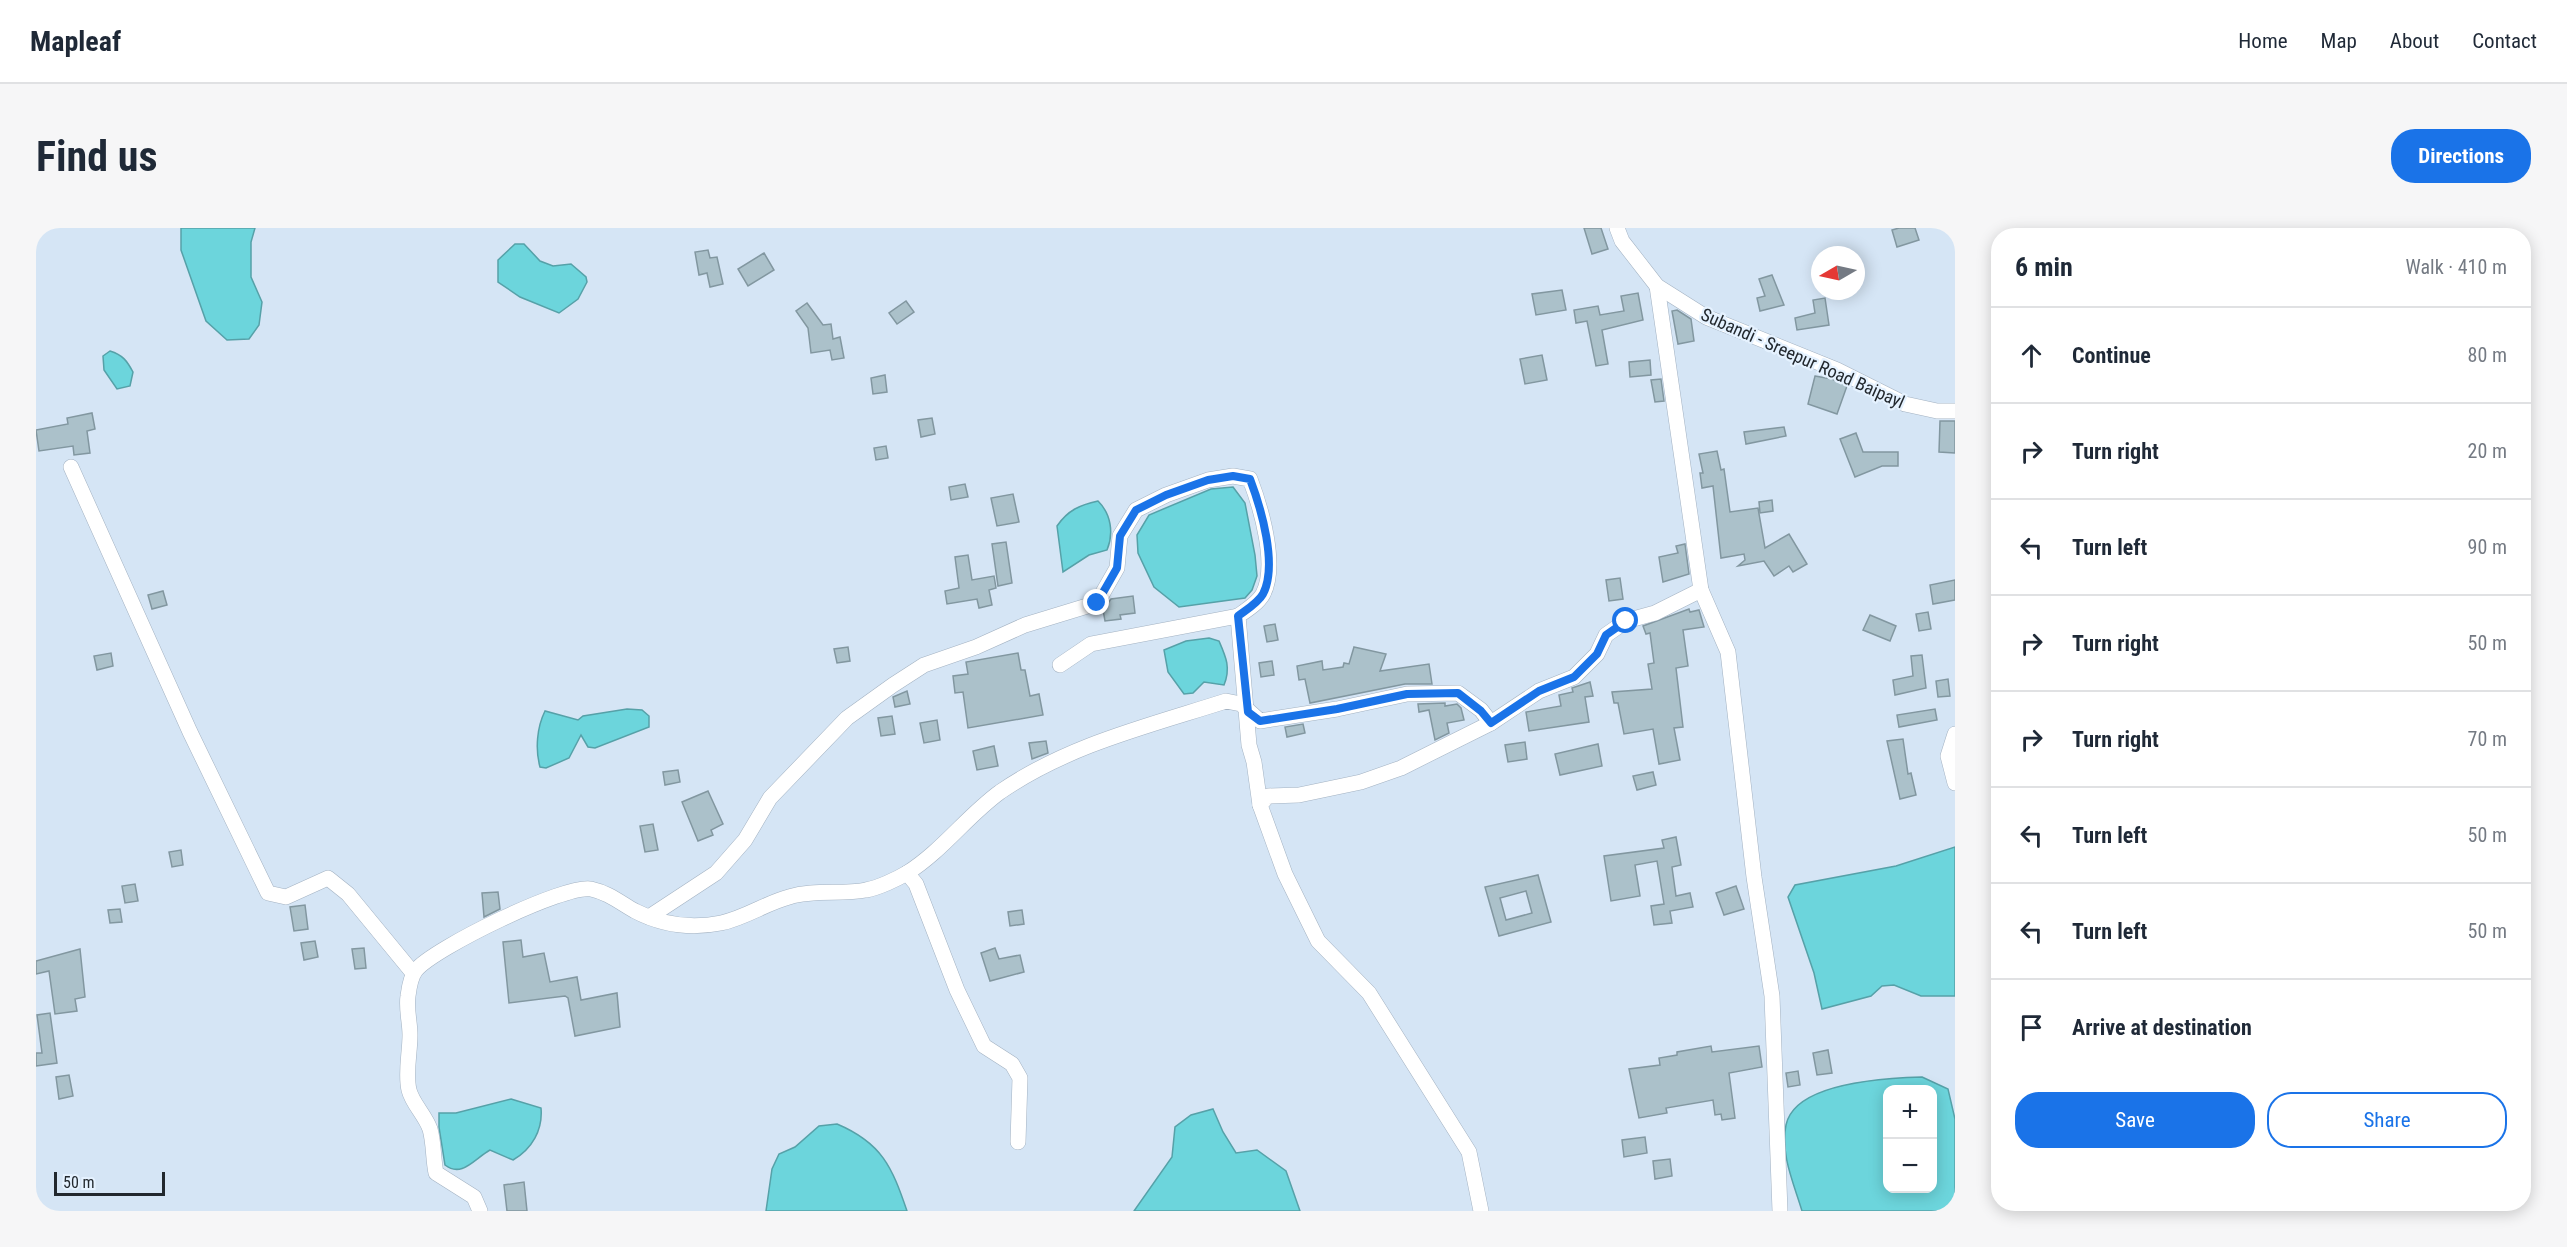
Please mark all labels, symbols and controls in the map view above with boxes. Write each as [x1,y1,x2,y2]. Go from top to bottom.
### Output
text: Mapleaf [30,25,121,58]
text: Home [2238,29,2288,53]
text: Map [2321,29,2357,53]
text: About [2390,29,2439,53]
text: Contact [2472,29,2537,53]
button: Directions [2391,129,2531,183]
text: Find us [36,132,157,181]
north arrow [1811,246,1865,300]
text: 6 min [2015,252,2073,282]
text: Walk · 410 m [2406,255,2507,279]
street label: Subandi - Sreepur Road Baipayl [1698,304,1908,412]
icon: ahead [2015,339,2048,372]
text: Continue [2072,343,2151,368]
text: 80 m [2468,343,2507,367]
icon: right [2015,435,2048,468]
text: Turn right [2072,439,2159,464]
text: 20 m [2468,439,2507,463]
icon: left [2015,531,2048,564]
text: Turn left [2072,535,2147,560]
text: 90 m [2468,535,2507,559]
route end [1083,589,1109,615]
route start [1612,607,1638,633]
icon: right [2015,627,2048,660]
text: Turn right [2072,631,2159,656]
text: 50 m [2468,631,2507,655]
icon: right [2015,723,2048,756]
text: Turn right [2072,727,2159,752]
text: 70 m [2468,727,2507,751]
icon: left [2015,819,2048,852]
text: Turn left [2072,823,2147,848]
text: 50 m [2468,823,2507,847]
icon: left [2015,915,2048,948]
text: Turn left [2072,919,2147,944]
text: 50 m [2468,919,2507,943]
icon: arrive [2015,1011,2048,1044]
text: Arrive at destination [2072,1015,2252,1040]
map controls [1883,1085,1937,1193]
button: + [1883,1085,1937,1139]
button: Save [2015,1092,2255,1148]
button: Share [2267,1092,2507,1148]
button: − [1883,1139,1937,1193]
scale bar [54,1169,165,1196]
text: 50 m [63,1173,95,1192]

